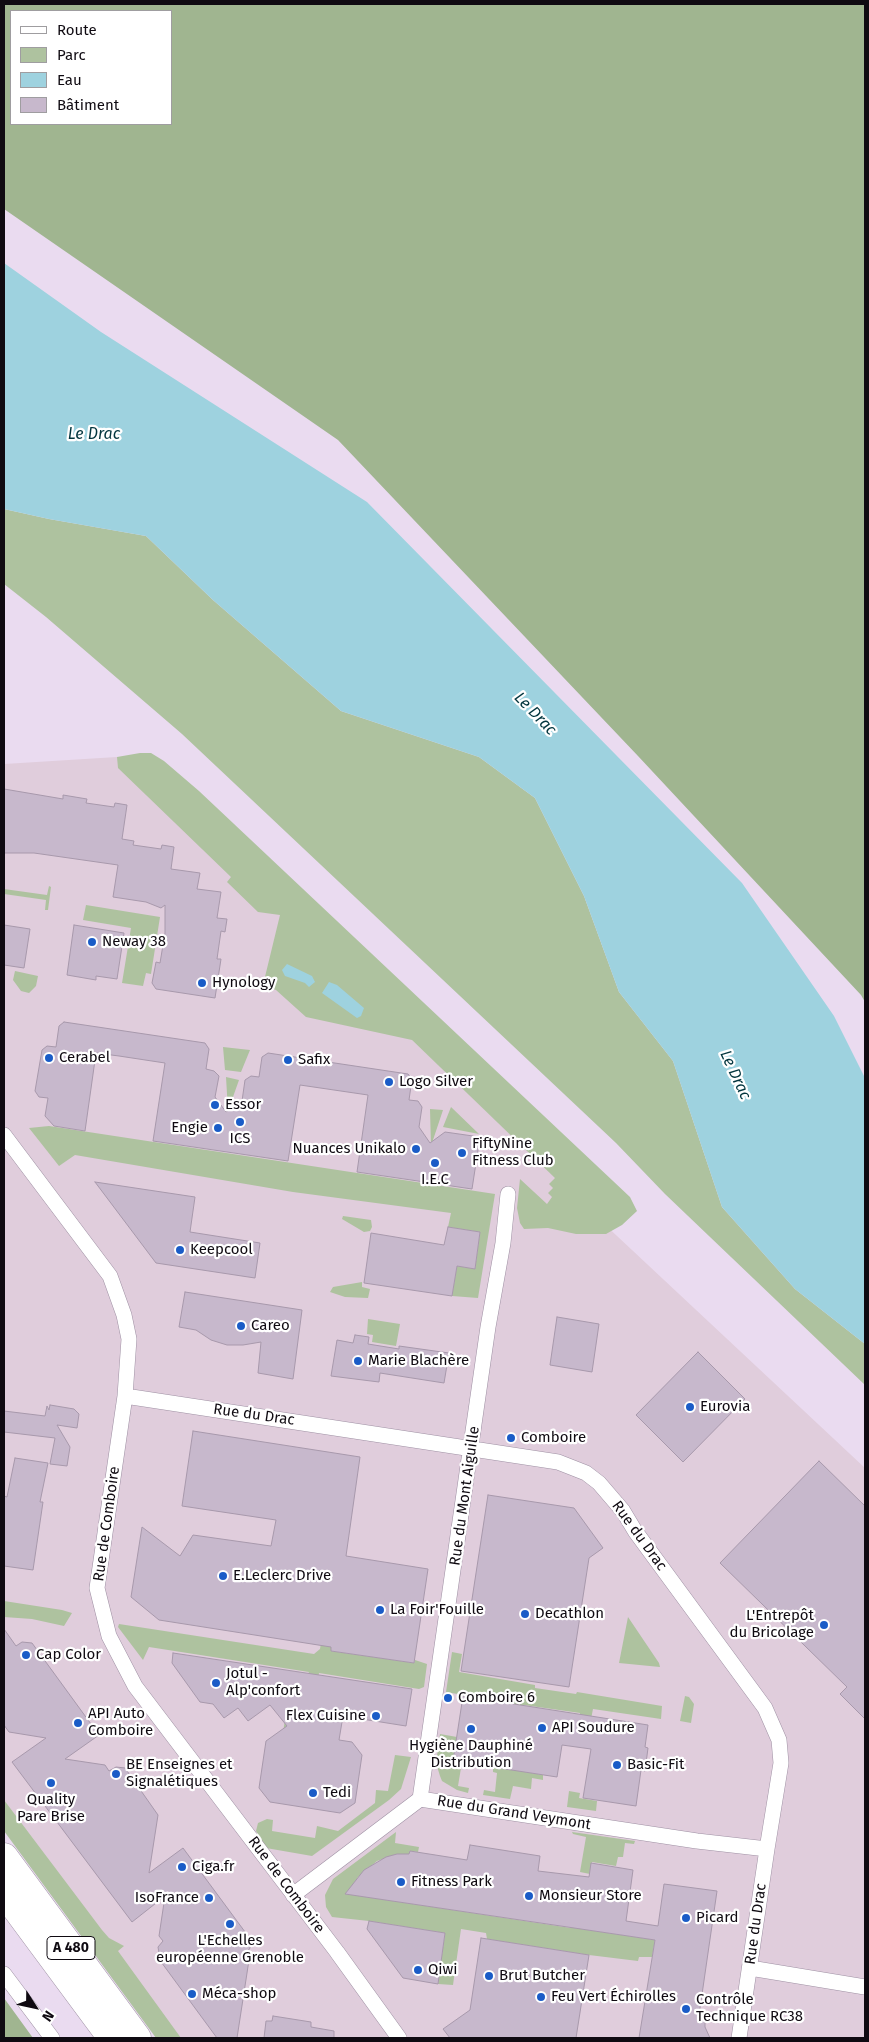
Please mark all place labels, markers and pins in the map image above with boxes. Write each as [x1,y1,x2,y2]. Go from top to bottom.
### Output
place label: Neway 38 [102,933,166,951]
marker: Neway 38 [86,936,98,948]
place label: Hynology [212,974,275,992]
marker: Hynology [196,977,208,989]
place label: Cerabel [59,1049,110,1067]
place label: Safix [298,1051,330,1069]
marker: Cerabel [43,1052,55,1064]
marker: Safix [282,1054,294,1066]
place label: Logo Silver [399,1073,473,1091]
marker: Logo Silver [383,1076,395,1088]
place label: Essor [225,1096,261,1114]
marker: Essor [209,1099,221,1111]
marker: ICS [234,1116,246,1128]
place label: Engie [171,1119,208,1137]
marker: Engie [212,1122,224,1134]
place label: ICS [230,1130,250,1148]
place label: FiftyNine Fitness Club [472,1135,554,1170]
place label: Nuances Unikalo [293,1140,406,1158]
marker: Nuances Unikalo [410,1143,422,1155]
marker: FiftyNine Fitness Club [456,1147,468,1159]
marker: I.E.C [429,1157,441,1169]
place label: I.E.C [421,1171,449,1189]
place label: Keepcool [190,1241,253,1259]
marker: Keepcool [174,1244,186,1256]
place label: Careo [251,1317,290,1335]
marker: Careo [235,1320,247,1332]
place label: Marie Blachère [368,1352,469,1370]
marker: Marie Blachère [352,1355,364,1367]
place label: Eurovia [700,1398,750,1416]
marker: Eurovia [684,1401,696,1413]
place label: Comboire [521,1429,586,1447]
marker: Comboire [505,1432,517,1444]
place label: E.Leclerc Drive [233,1567,331,1585]
marker: E.Leclerc Drive [217,1570,229,1582]
place label: La Foir'Fouille [390,1601,484,1619]
marker: La Foir'Fouille [374,1604,386,1616]
place label: Decathlon [535,1605,604,1623]
place label: L'Entrepôt du Bricolage [729,1607,814,1642]
marker: Decathlon [519,1608,531,1620]
marker: L'Entrepôt du Bricolage [818,1619,830,1631]
place label: Cap Color [36,1646,101,1664]
marker: Cap Color [20,1649,32,1661]
place label: Jotul - Alp'confort [226,1665,300,1700]
marker: Jotul - Alp'confort [210,1677,222,1689]
place label: Comboire 6 [458,1689,535,1707]
marker: Comboire 6 [442,1692,454,1704]
place label: API Auto Comboire [88,1705,153,1740]
place label: Flex Cuisine [286,1707,366,1725]
marker: Flex Cuisine [370,1710,382,1722]
marker: API Auto Comboire [72,1717,84,1729]
place label: API Soudure [552,1719,635,1737]
marker: API Soudure [536,1722,548,1734]
marker: Hygiène Dauphiné Distribution [465,1723,477,1735]
place label: Hygiène Dauphiné Distribution [409,1737,533,1772]
place label: BE Enseignes et Signalétiques [126,1756,233,1791]
place label: Basic-Fit [627,1756,684,1774]
marker: Basic-Fit [611,1759,623,1771]
marker: BE Enseignes et Signalétiques [110,1768,122,1780]
marker: Quality Pare Brise [45,1777,57,1789]
place label: Tedi [323,1784,351,1802]
marker: Tedi [307,1787,319,1799]
place label: Quality Pare Brise [17,1791,85,1826]
place label: Ciga.fr [192,1858,235,1876]
marker: Ciga.fr [176,1861,188,1873]
place label: Fitness Park [411,1873,492,1891]
marker: Fitness Park [395,1876,407,1888]
place label: Monsieur Store [539,1887,642,1905]
place label: IsoFrance [135,1889,199,1907]
marker: Monsieur Store [523,1890,535,1902]
marker: IsoFrance [203,1892,215,1904]
place label: Picard [696,1909,738,1927]
marker: Picard [680,1912,692,1924]
marker: L'Echelles européenne Grenoble [224,1918,236,1930]
place label: L'Echelles européenne Grenoble [156,1932,304,1967]
place label: Qiwi [428,1961,458,1979]
marker: Qiwi [412,1964,424,1976]
place label: Brut Butcher [499,1967,585,1985]
marker: Brut Butcher [483,1970,495,1982]
place label: Méca-shop [202,1985,276,2003]
marker: Méca-shop [186,1988,198,2000]
place label: Feu Vert Échirolles [551,1988,676,2006]
marker: Feu Vert Échirolles [535,1991,547,2003]
place label: Contrôle Technique RC38 [696,1991,803,2026]
marker: Contrôle Technique RC38 [680,2003,692,2015]

